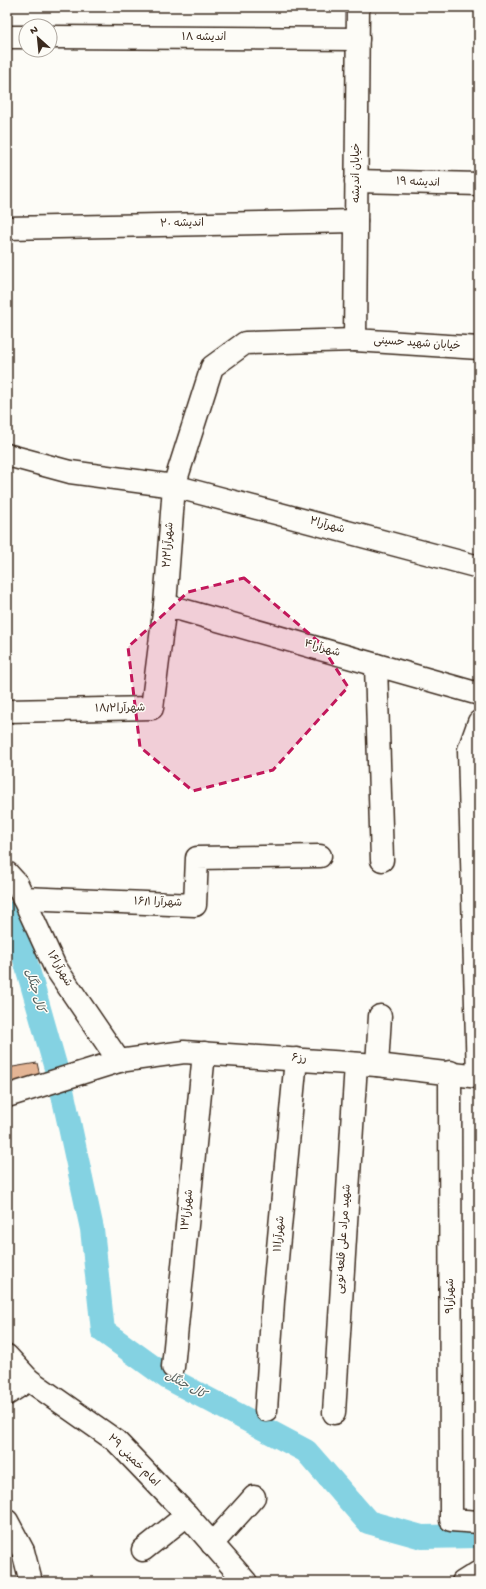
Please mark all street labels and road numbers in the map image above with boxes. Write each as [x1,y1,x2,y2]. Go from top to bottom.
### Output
street label: اندیشه ۱۸ [182,31,226,44]
street label: خیابان اندیشه [350,143,363,203]
street label: اندیشه ۱۹ [396,175,440,190]
street label: اندیشه ۲۰ [160,217,204,230]
street label: خیابان شهید حسینی [373,334,461,353]
street label: شهرآرا۲ [308,514,346,536]
street label: شهرآرا۲/۲ [159,521,177,568]
street label: شهرآرا۴ [303,636,342,660]
street label: شهرآرا۱۸/۲ [95,701,145,715]
street label: شهرآرا ۱۶/۱ [134,894,182,910]
street label: شهرآرا۱۶ [44,948,76,989]
street label: رز۶ [291,1051,307,1066]
street label: شهید مراد علی قلعه نویی [333,1184,354,1294]
street label: شهرآرا۱۳ [178,1189,196,1231]
street label: شهرآرا۱۱ [270,1215,288,1253]
street label: شهرآرا۹ [443,1278,457,1314]
street label: امام خمینی ۲۹ [104,1432,162,1490]

